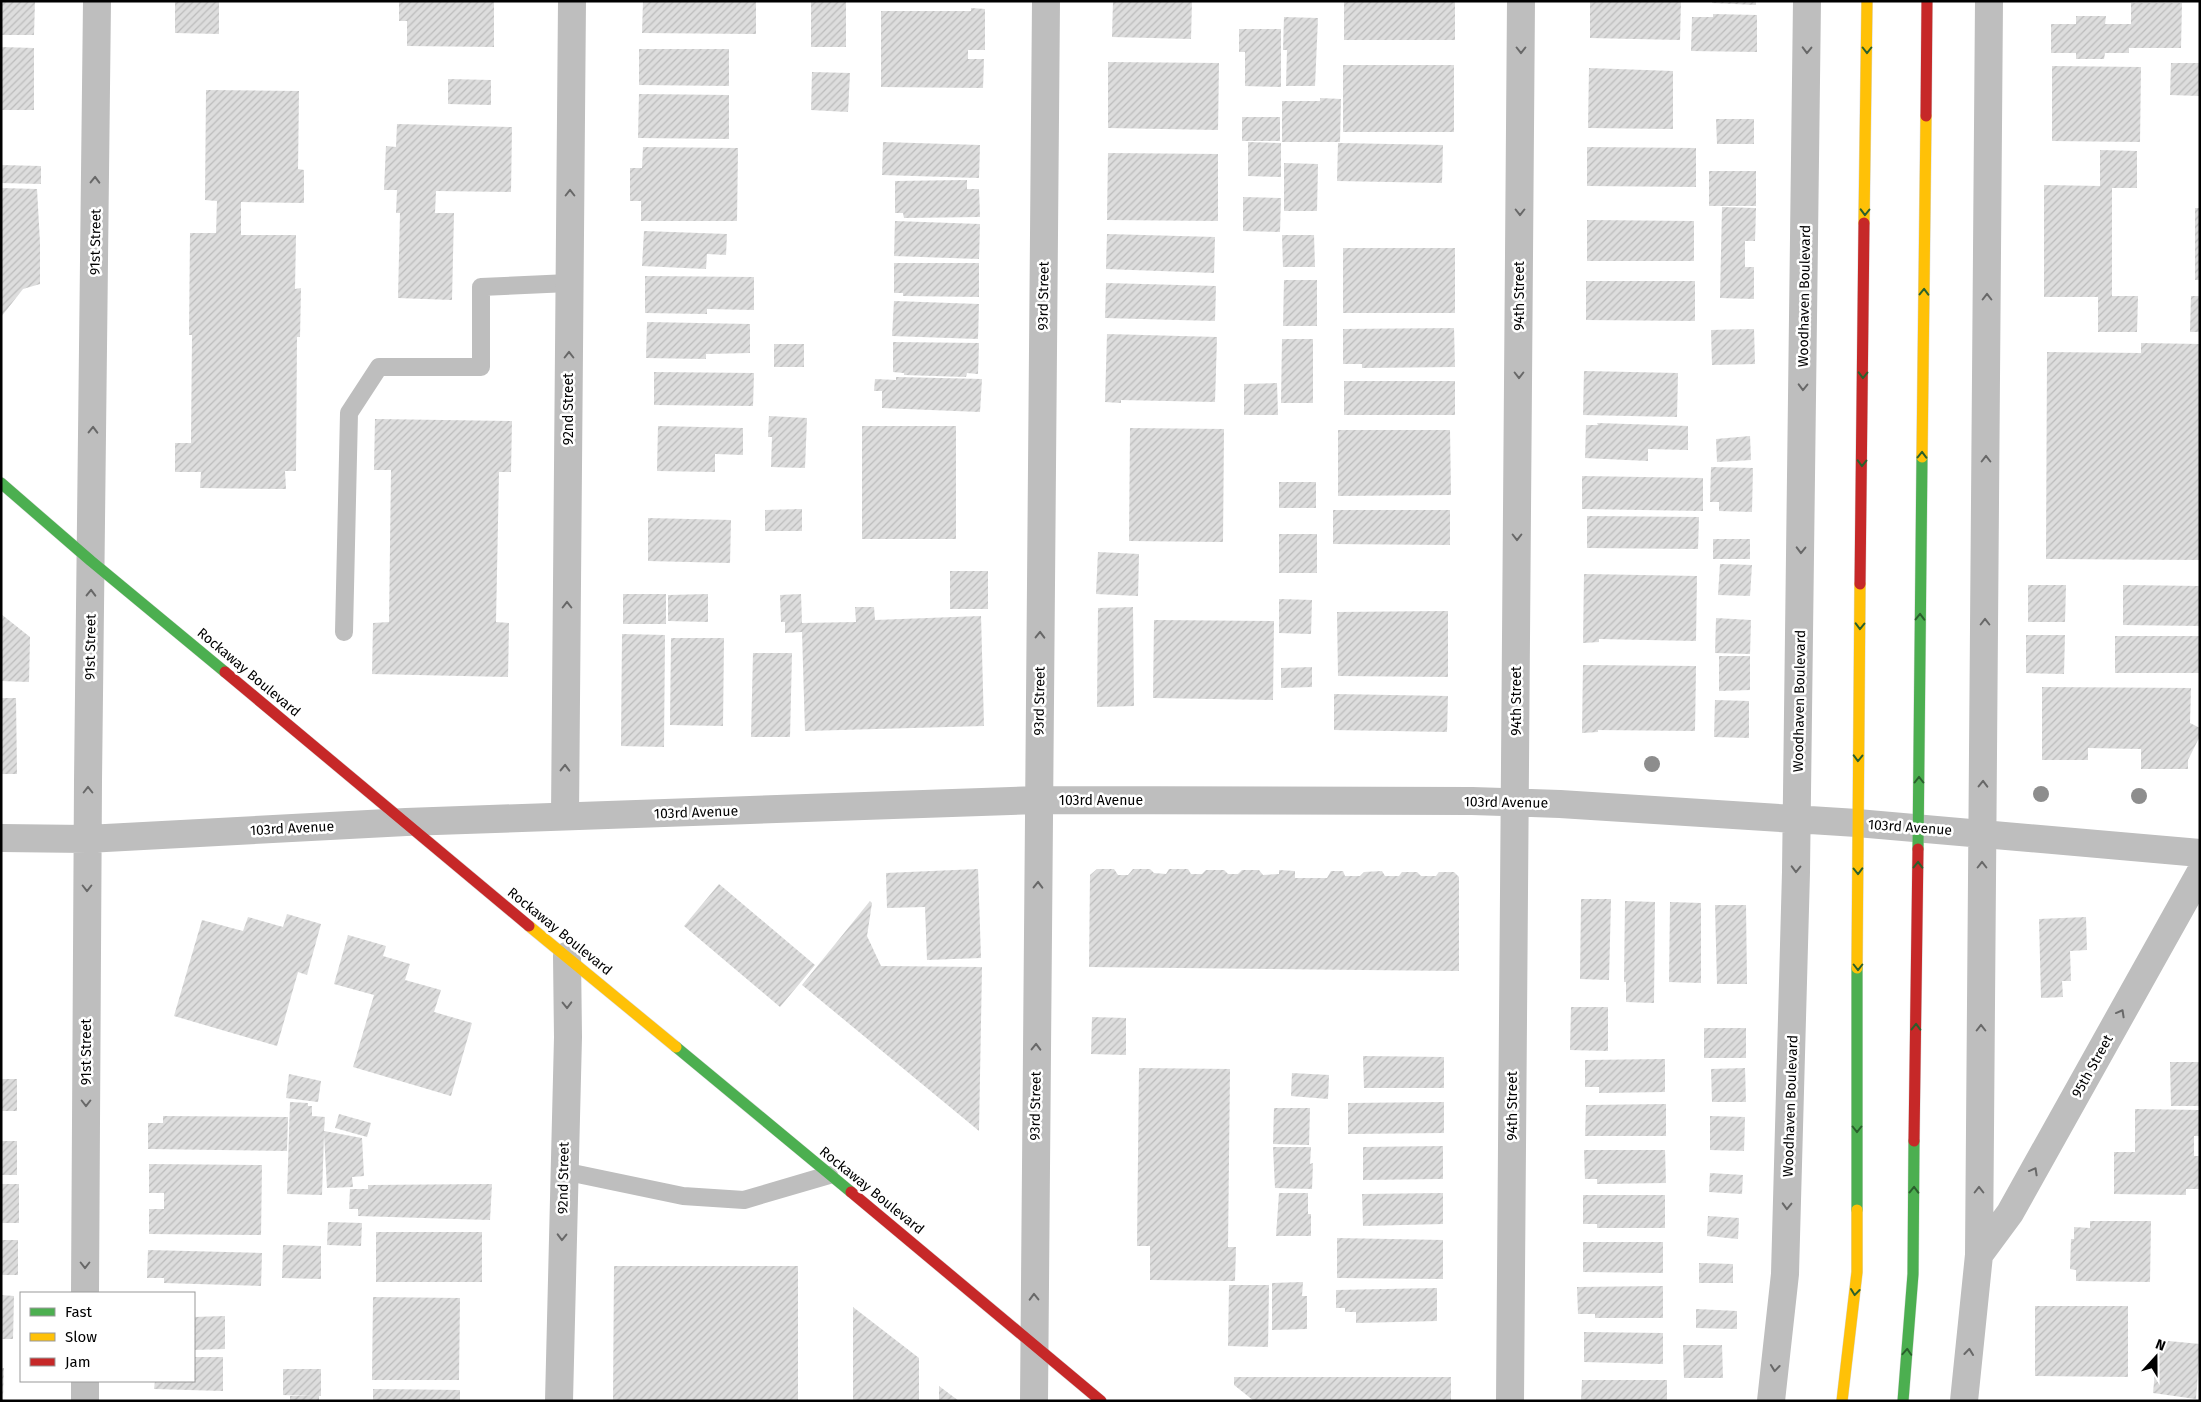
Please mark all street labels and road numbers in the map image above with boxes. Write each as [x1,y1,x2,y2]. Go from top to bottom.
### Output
street label: 91st Street [86,208,105,275]
street label: Woodhaven Boulevard [1795,225,1814,367]
street label: 93rd Street [1034,260,1053,331]
street label: 94th Street [1511,260,1528,331]
street label: 92nd Street [560,372,577,445]
street label: 91st Street [81,613,100,680]
street label: Rockaway Boulevard [194,624,304,721]
street label: Woodhaven Boulevard [1790,630,1809,772]
street label: 93rd Street [1030,665,1049,736]
street label: 94th Street [1508,665,1525,736]
street label: 103rd Avenue [1059,792,1143,809]
street label: 103rd Avenue [1464,793,1548,812]
street label: 103rd Avenue [654,803,738,822]
street label: 103rd Avenue [1867,816,1953,839]
street label: 103rd Avenue [250,818,335,839]
street label: Rockaway Boulevard [504,884,615,979]
street label: 91st Street [78,1018,95,1085]
street label: 95th Street [2068,1031,2117,1101]
street label: Woodhaven Boulevard [1780,1035,1801,1177]
street label: 93rd Street [1026,1070,1045,1141]
street label: 94th Street [1504,1070,1521,1141]
street label: 92nd Street [554,1141,573,1214]
street label: Rockaway Boulevard [816,1143,927,1238]

